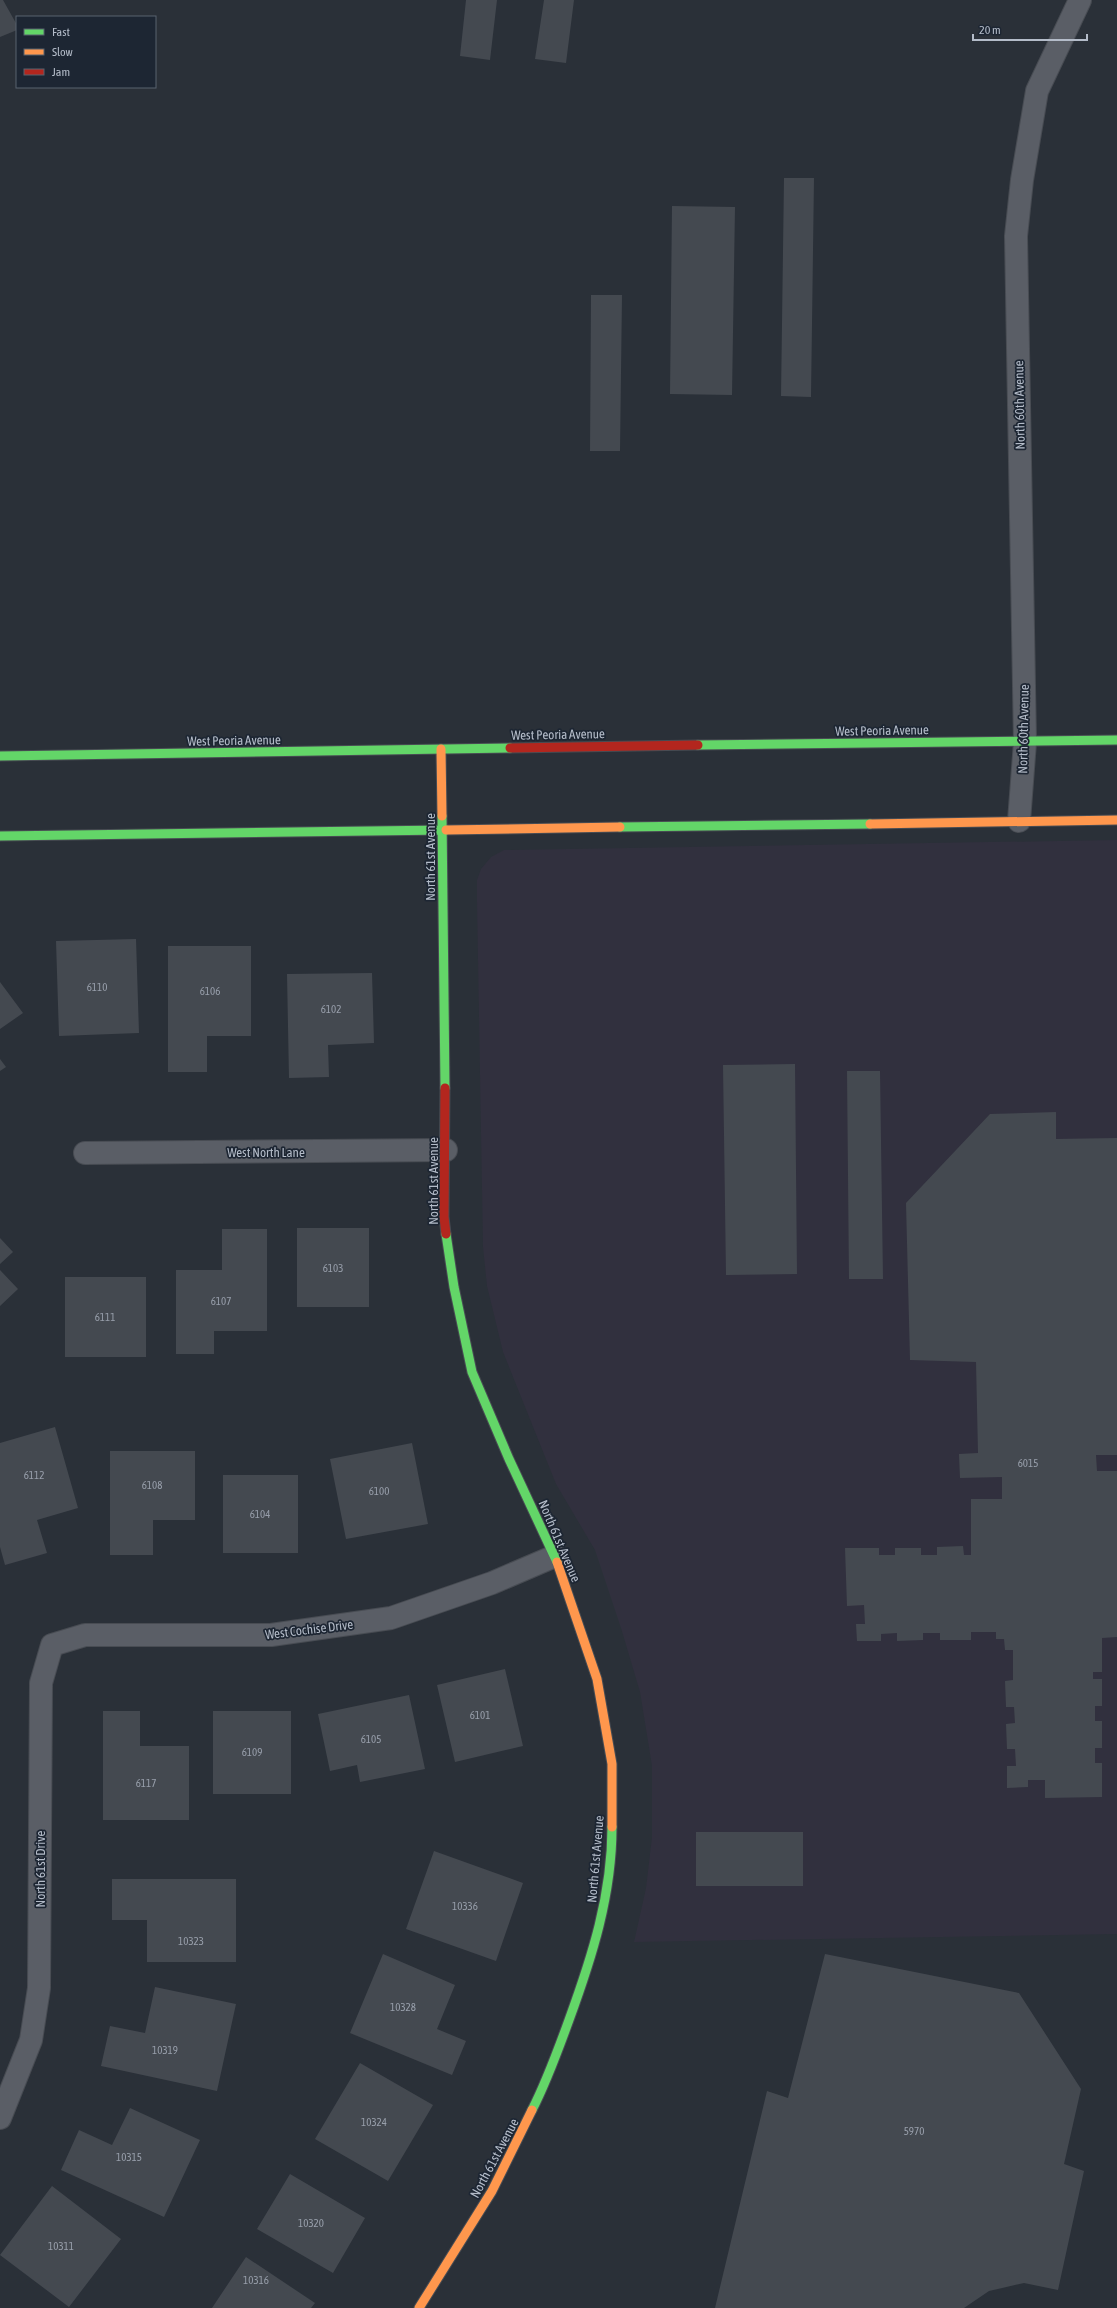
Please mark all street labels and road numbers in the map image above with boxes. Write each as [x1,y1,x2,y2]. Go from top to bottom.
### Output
street label: North 60th Avenue [1011,360,1028,450]
street label: North 60th Avenue [1015,684,1032,774]
street label: West Peoria Avenue [835,722,929,739]
street label: West Peoria Avenue [511,726,605,743]
street label: West Peoria Avenue [187,732,281,749]
street label: North 61st Avenue [423,813,438,901]
street label: North 61st Avenue [426,1137,441,1225]
street label: West North Lane [227,1145,305,1160]
street label: North 61st Avenue [536,1498,584,1585]
street label: West Cochise Drive [264,1617,354,1642]
street label: North 61st Avenue [584,1815,607,1903]
street label: North 61st Drive [33,1830,48,1907]
street label: North 61st Avenue [467,2116,522,2200]

